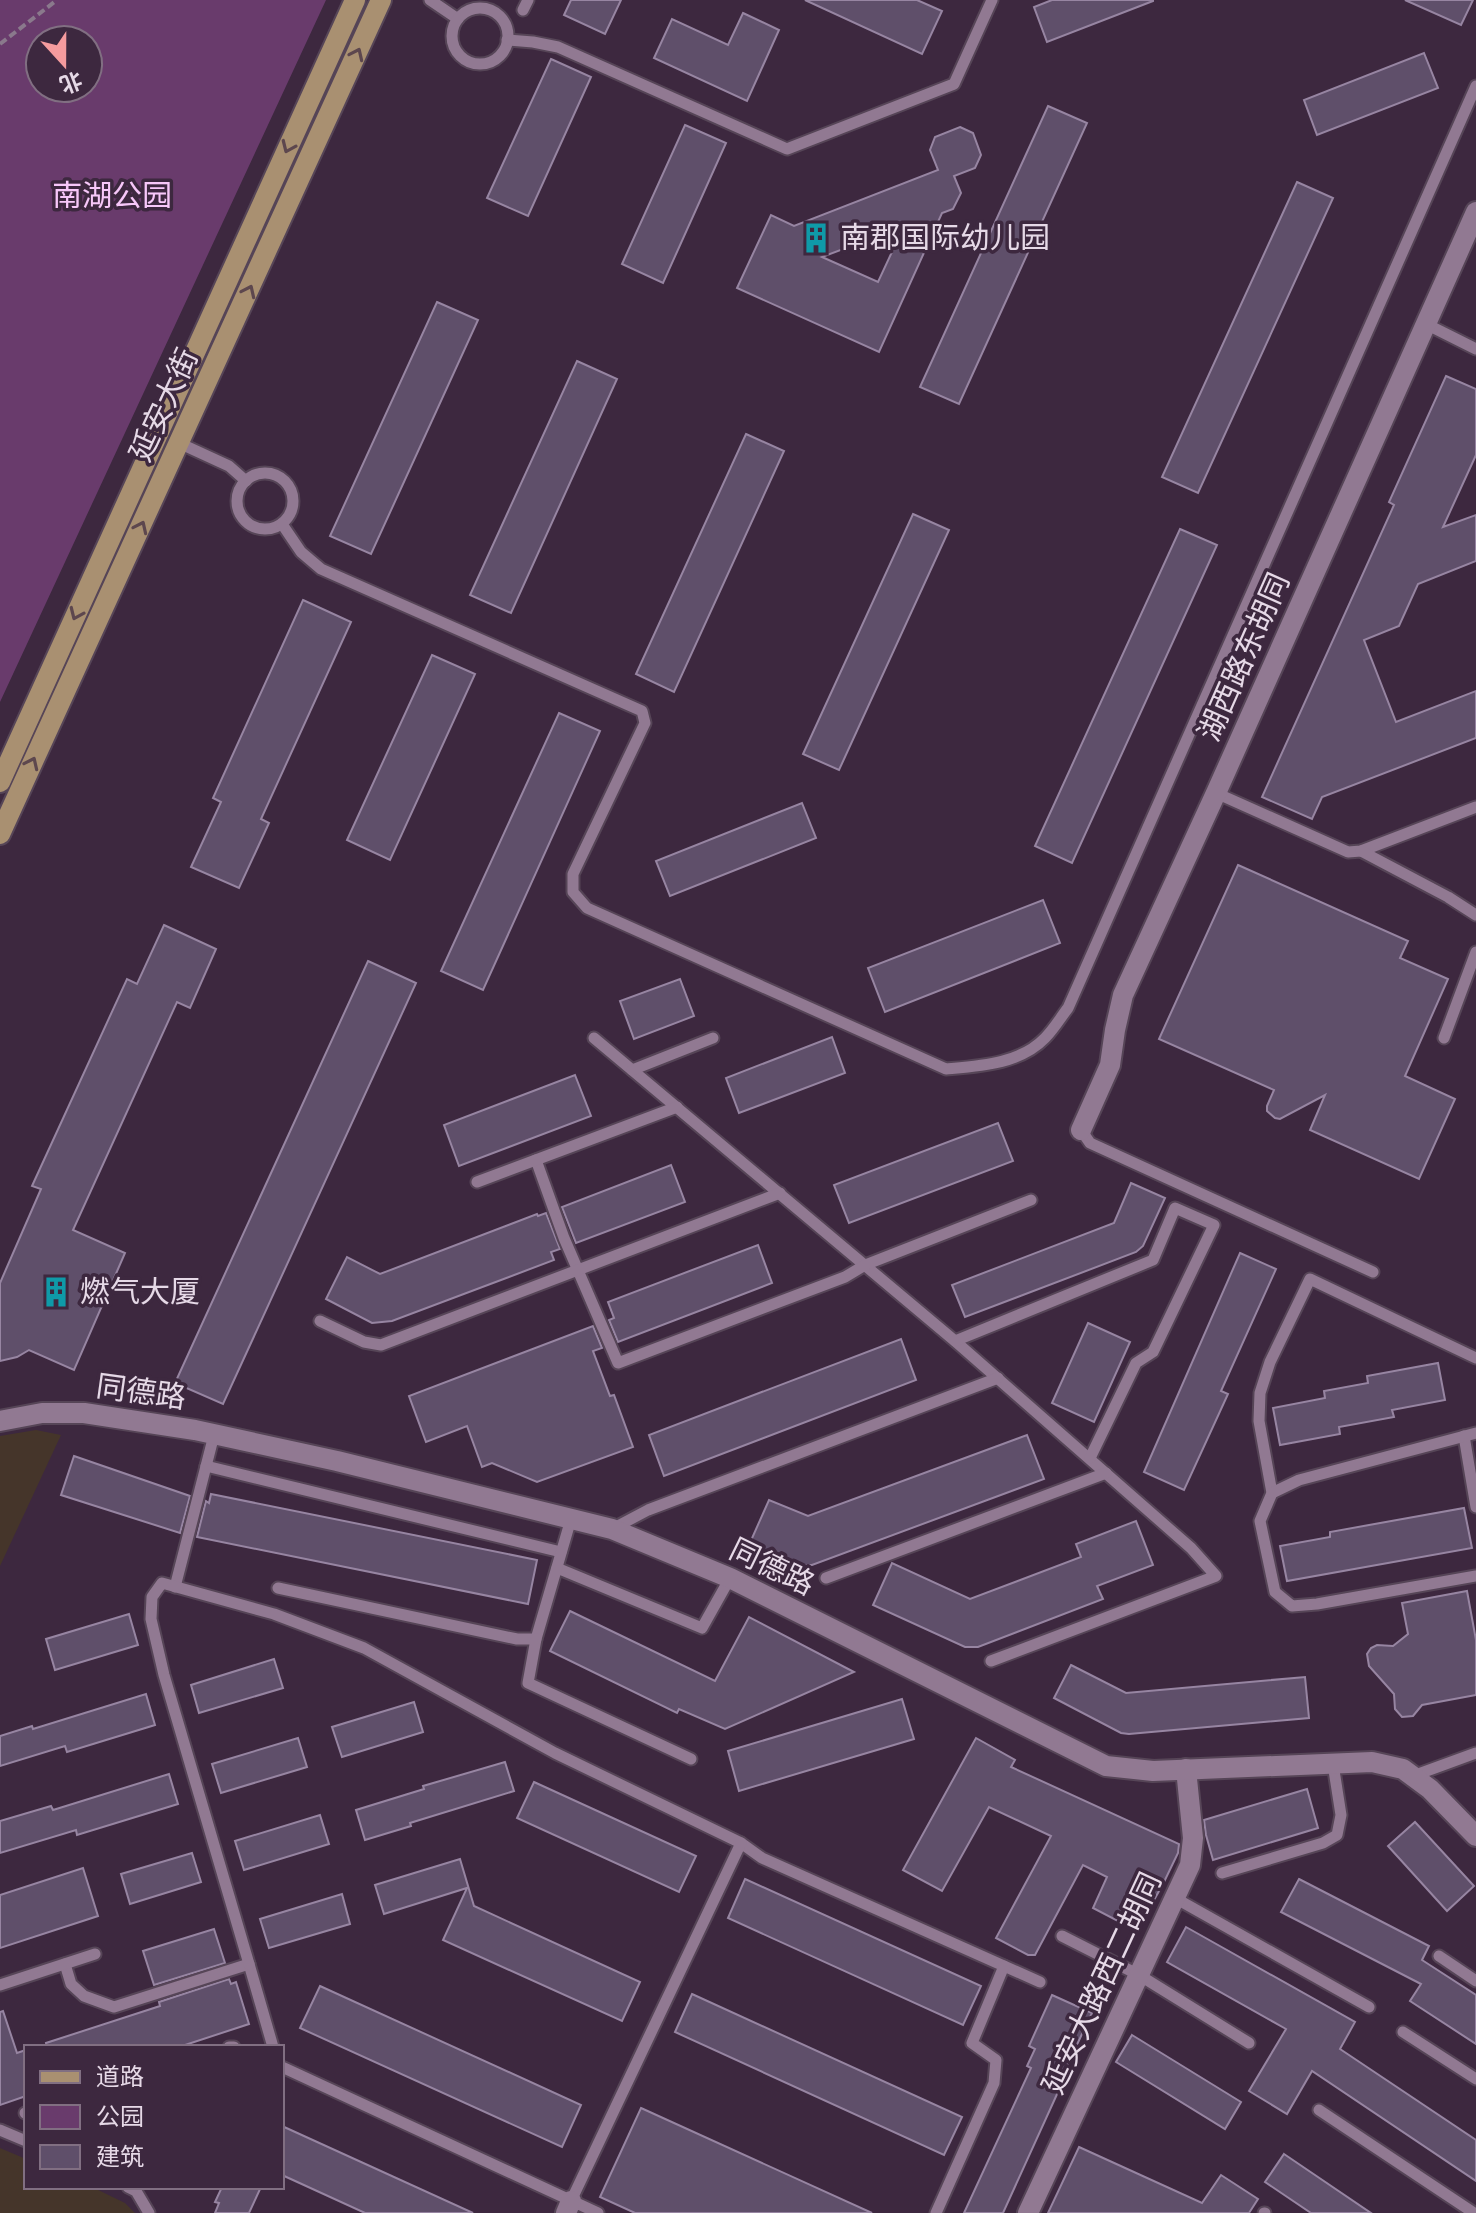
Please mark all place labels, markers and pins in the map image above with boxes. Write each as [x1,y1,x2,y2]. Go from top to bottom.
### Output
place label: 南郡国际幼儿园 [840,218,1050,257]
building icon: 南郡国际幼儿园 [799,221,833,255]
place label: 燃气大厦 [80,1272,200,1311]
building icon: 燃气大厦 [39,1275,73,1309]

